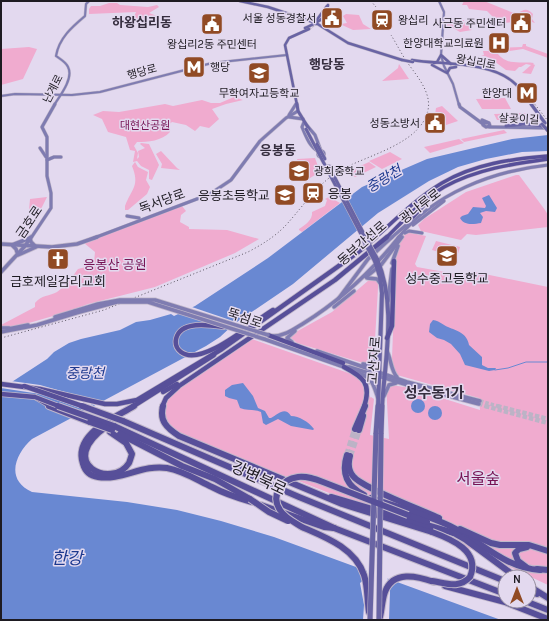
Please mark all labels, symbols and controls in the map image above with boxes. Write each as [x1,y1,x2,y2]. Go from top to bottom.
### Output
public building icon: 서울 성동경찰서 [319,5,345,31]
station icon: 왕십리 [369,7,395,33]
public building icon: 사근동 주민센터 [508,10,534,36]
public building icon: 왕십리2동 주민센터 [199,11,225,37]
place label: 서울 성동경찰서 [243,12,316,25]
place label: 왕십리 [398,14,428,27]
district label: 하왕십리동 [112,15,172,30]
place label: 사근동 주민센터 [433,17,506,30]
hospital icon: 한양대학교의료원 [486,30,512,56]
place label: 한양대학교의료원 [403,37,484,50]
place label: 왕십리2동 주민센터 [167,38,257,51]
street label: 왕십리로 [455,52,497,72]
metro station icon: 행당 [181,54,207,80]
district label: 행당동 [309,57,345,72]
school or university icon: 무학여자고등학교 [246,60,272,86]
place label: 행당 [210,61,230,74]
street label: 행당로 [126,62,158,82]
street label: 난계로 [40,73,66,105]
metro station icon: 한양대 [514,80,540,106]
place label: 무학여자고등학교 [219,87,299,100]
place label: 한양대 [482,87,512,100]
public building icon: 성동소방서 [422,110,448,136]
street label: 살곶이길 [498,111,540,127]
place label: 성동소방서 [369,117,420,130]
park label: 대현산공원 [120,119,170,132]
district label: 응봉동 [260,143,296,158]
school or university icon: 광희중학교 [286,158,312,184]
water label: 중랑천 [363,161,406,196]
place label: 광희중학교 [314,165,365,178]
station icon: 응봉 [300,180,326,206]
school or university icon: 응봉초등학교 [272,182,298,208]
street label: 광나루로 [397,185,443,227]
street label: 독서당로 [137,186,187,216]
place label: 응봉 [328,186,352,201]
place label: 응봉초등학교 [198,188,270,203]
street label: 금호로 [13,203,45,241]
street label: 동부간선로 [335,218,390,268]
school or university icon: 성수중고등학교 [434,243,460,269]
church icon: 금호제일감리교회 [45,246,71,272]
park label: 응봉산 공원 [84,257,146,272]
place label: 성수중고등학교 [405,271,489,286]
place label: 금호제일감리교회 [10,274,106,289]
street label: 뚝섬로 [226,305,264,331]
street label: 고산자로 [365,336,383,384]
water label: 중랑천 [66,365,105,382]
district label: 성수동1가 [404,384,464,402]
street label: 강변북로 [228,457,290,499]
park label: 서울숲 [456,469,500,488]
water label: 한강 [51,548,85,568]
north arrow [497,569,537,609]
text: N [513,573,521,586]

